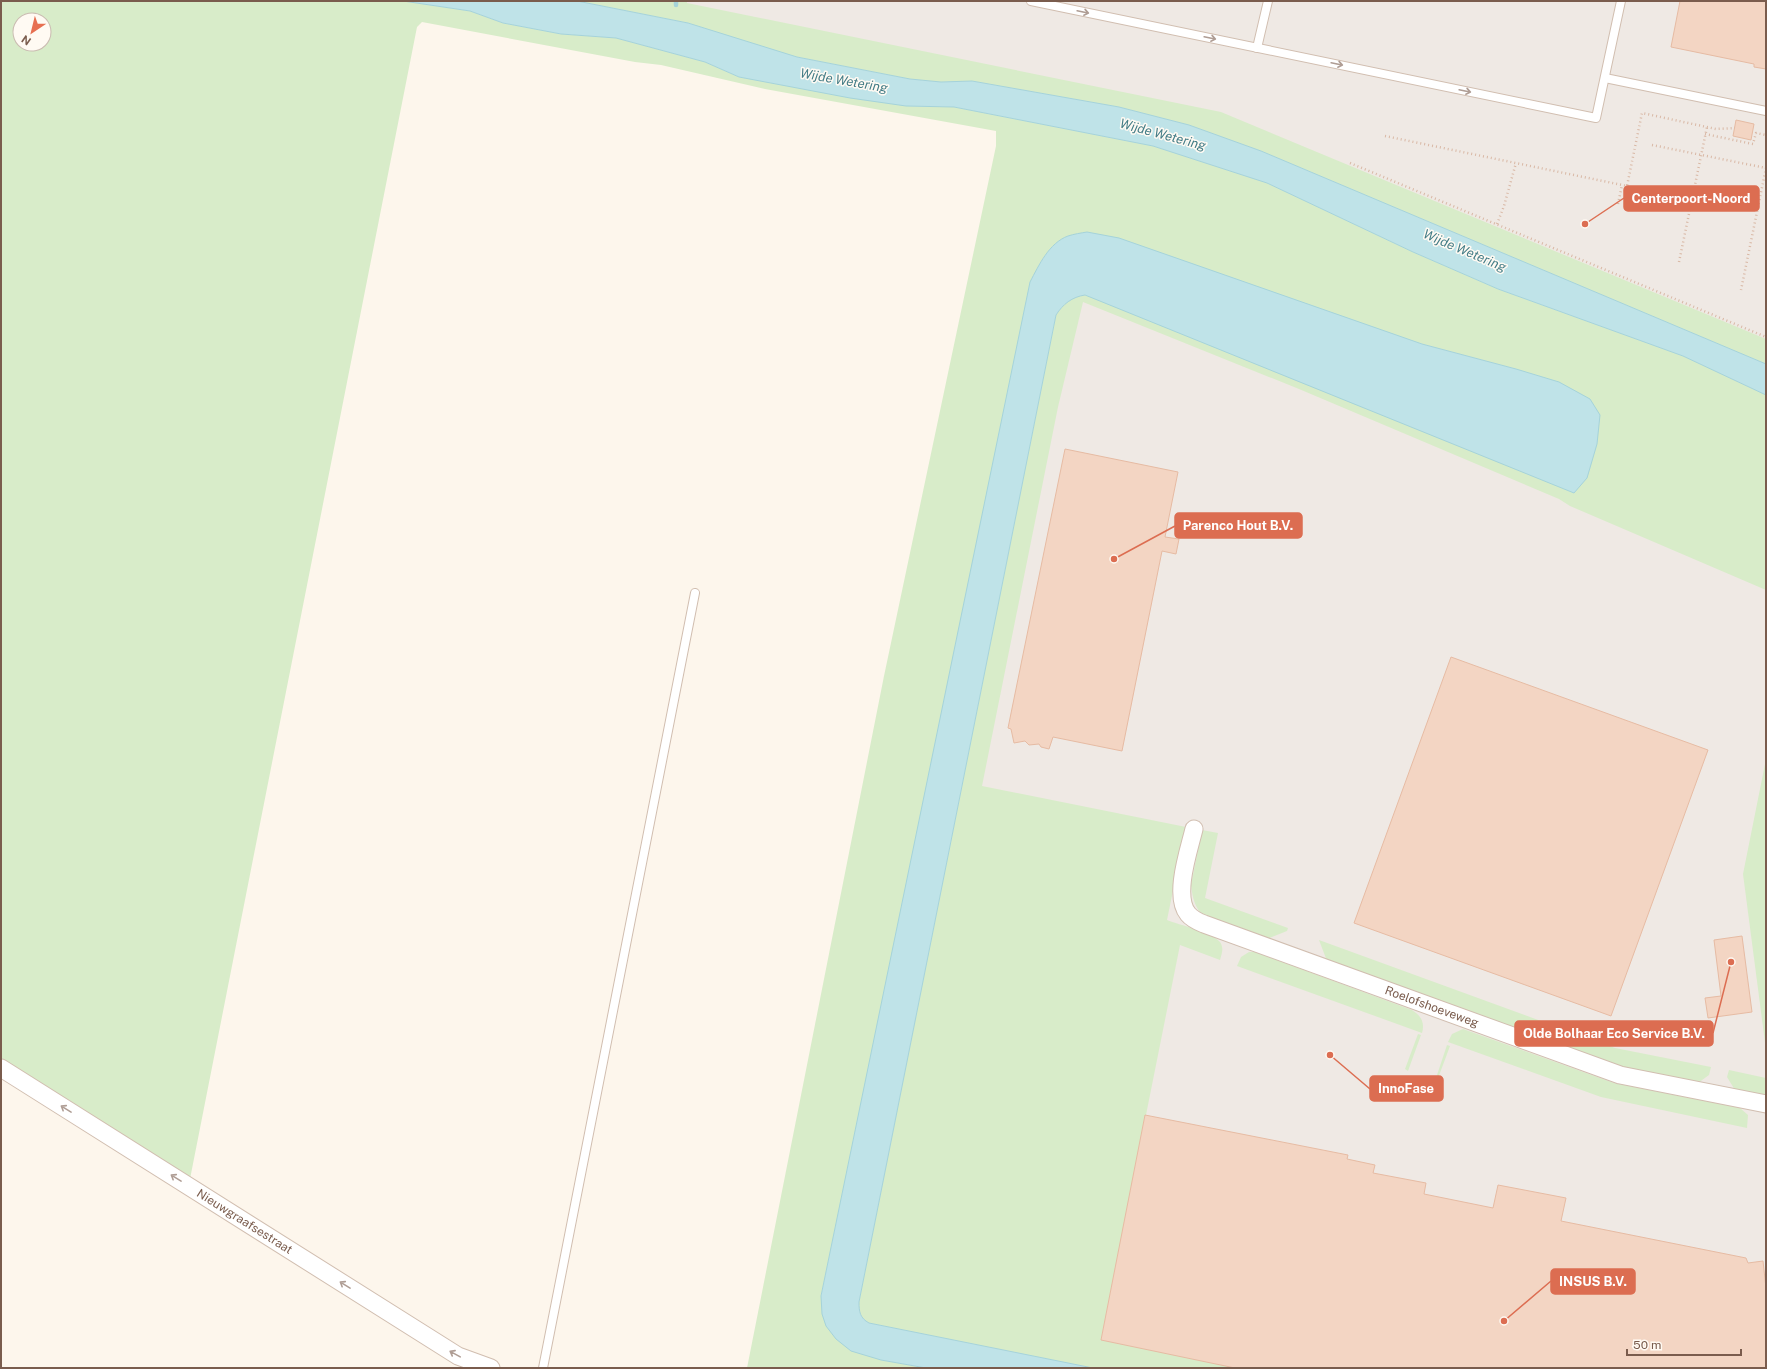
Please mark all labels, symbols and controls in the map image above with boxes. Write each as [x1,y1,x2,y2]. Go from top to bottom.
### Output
one-way arrow [1076,8,1089,16]
north arrow [12,12,52,52]
text: N [19,33,33,48]
one-way arrow [1203,34,1216,42]
one-way arrow [1331,61,1344,69]
water label: Wijde Wetering [799,65,889,96]
one-way arrow [1458,87,1471,95]
water label: Wijde Wetering [1118,116,1208,153]
callout: Centerpoort-Noord [1624,186,1759,211]
text: Centerpoort-Noord [1632,191,1751,206]
water label: Wijde Wetering [1421,226,1509,275]
callout: Parenco Hout B.V. [1175,513,1302,538]
text: Parenco Hout B.V. [1183,518,1293,533]
street label: Roelofshoeveweg [1383,983,1481,1030]
callout: Olde Bolhaar Eco Service B.V. [1515,1021,1713,1046]
text: Olde Bolhaar Eco Service B.V. [1523,1026,1705,1041]
callout: InnoFase [1370,1076,1443,1101]
text: InnoFase [1378,1081,1434,1096]
one-way arrow [60,1104,72,1112]
one-way arrow [171,1174,182,1182]
street label: Nieuwgraafsestraat [194,1186,295,1257]
callout: INSUS B.V. [1551,1269,1635,1294]
text: INSUS B.V. [1559,1274,1627,1289]
one-way arrow [339,1280,351,1288]
scale bar [1627,1331,1741,1357]
text: 50 m [1633,1338,1661,1352]
one-way arrow [449,1349,461,1357]

